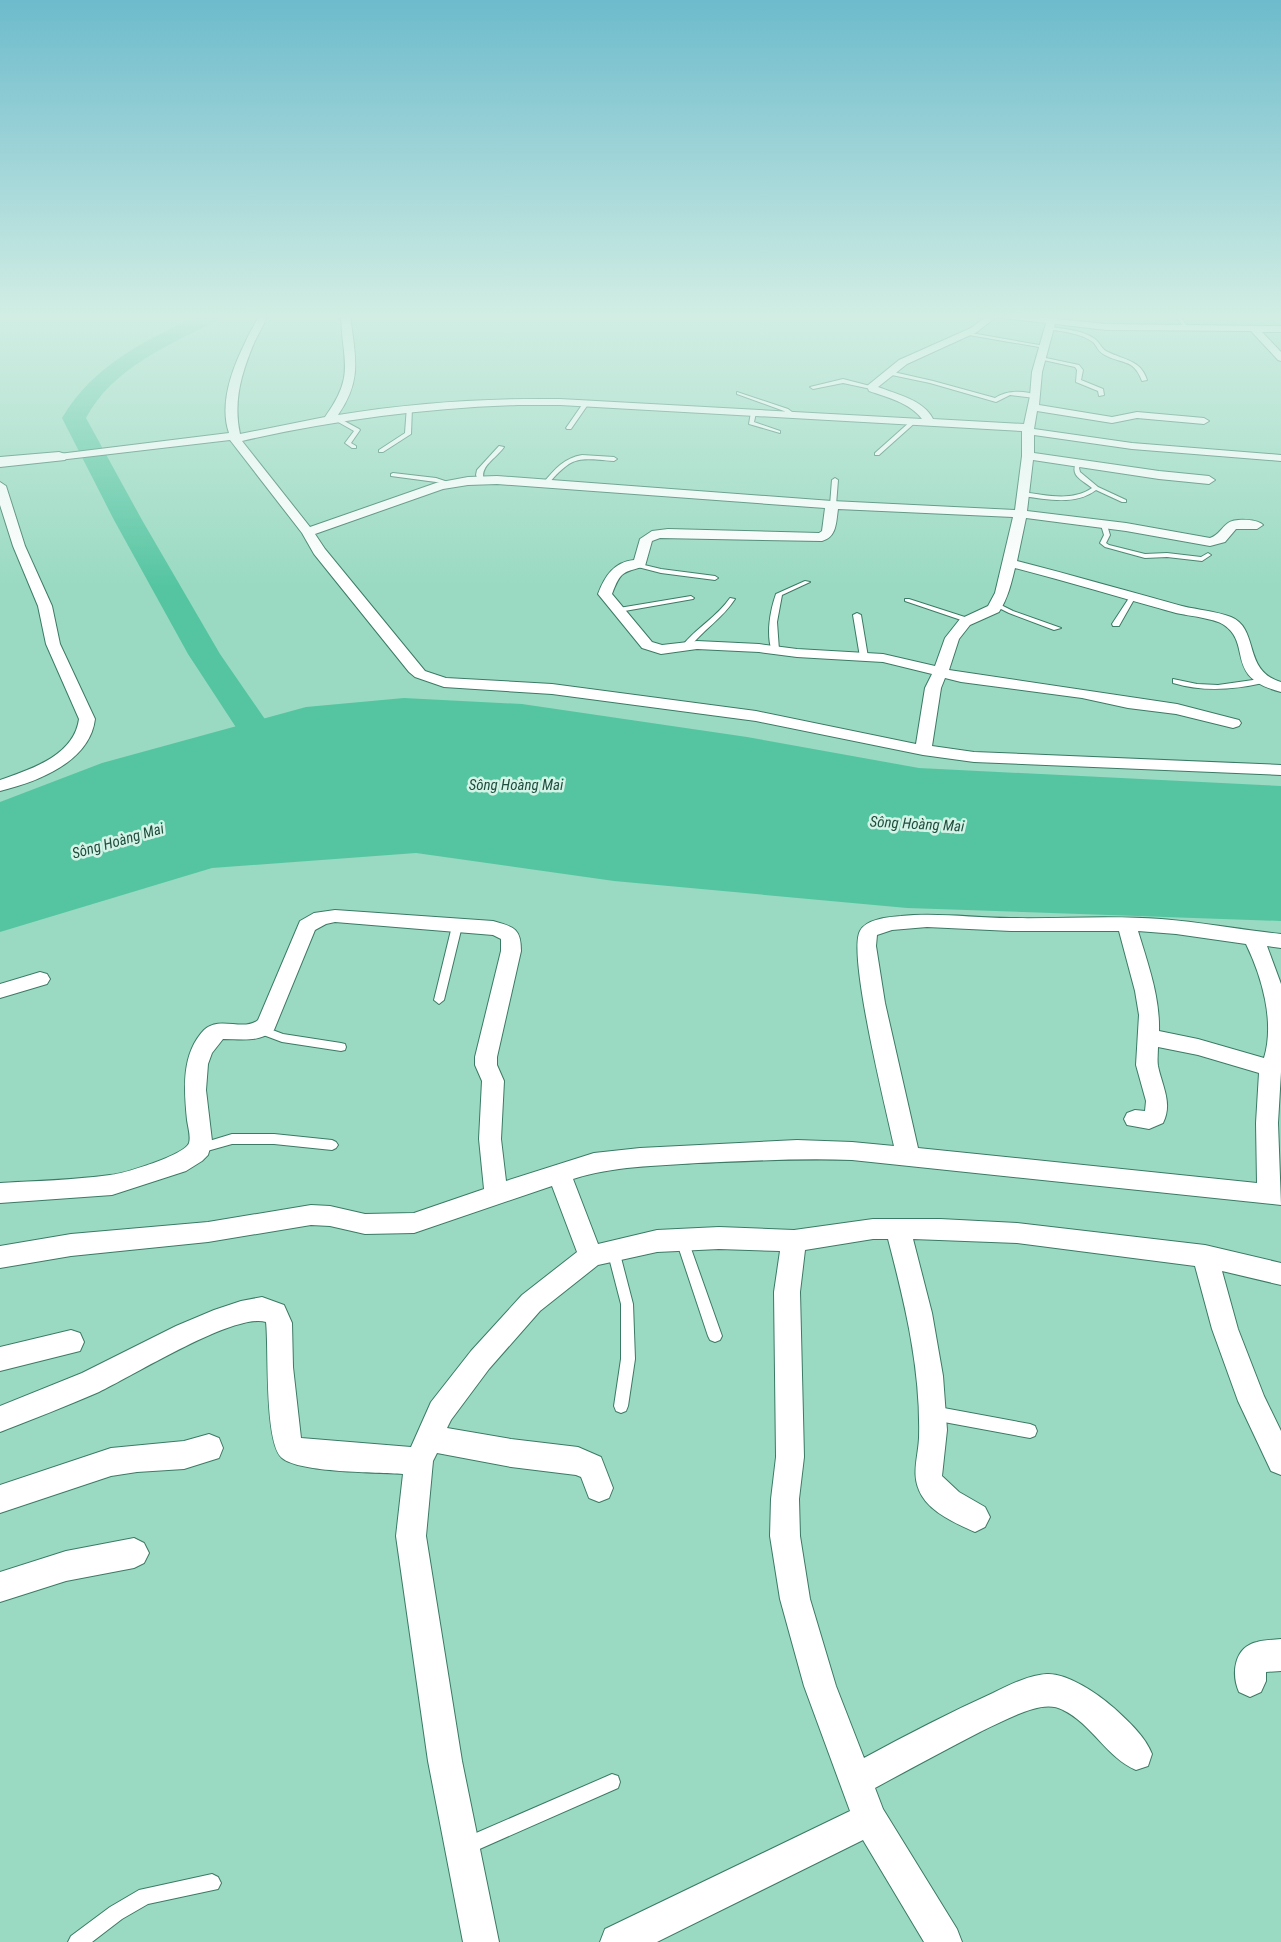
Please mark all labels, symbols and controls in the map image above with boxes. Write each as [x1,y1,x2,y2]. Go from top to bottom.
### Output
water label: Sông Hoàng Mai [469,776,564,794]
water label: Sông Hoàng Mai [869,813,965,836]
water label: Sông Hoàng Mai [70,819,167,863]

